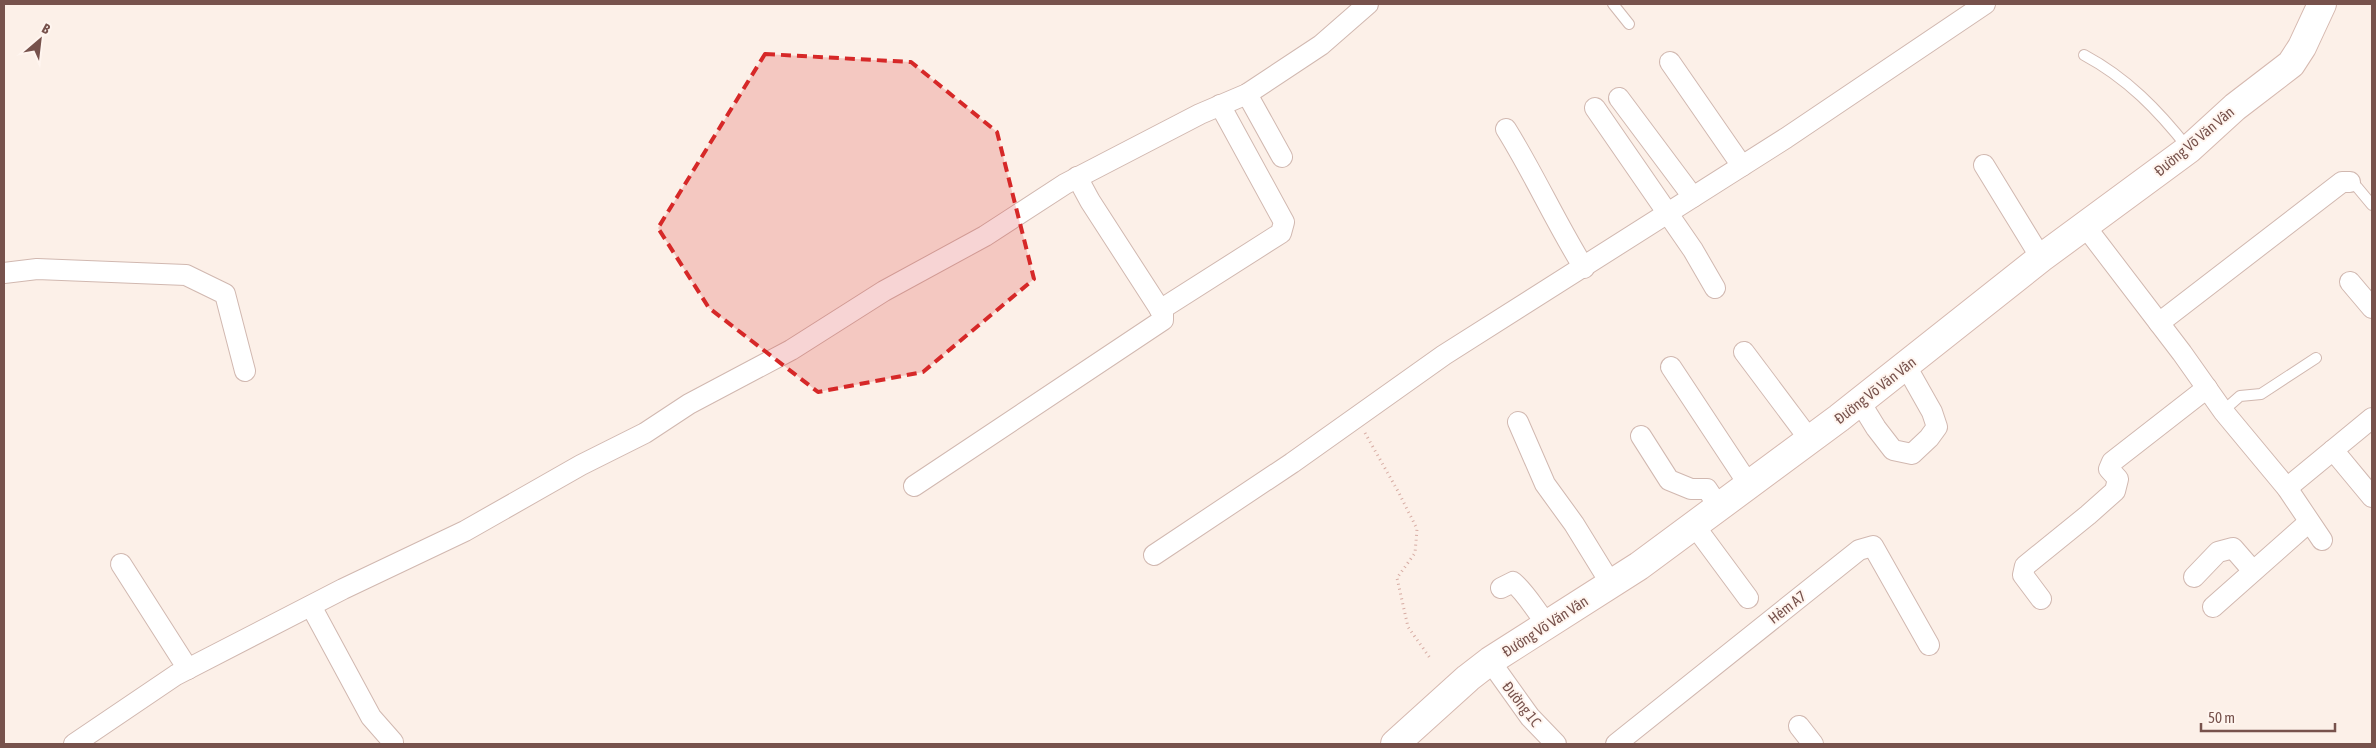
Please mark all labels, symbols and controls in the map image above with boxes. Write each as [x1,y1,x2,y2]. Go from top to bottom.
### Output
north arrow [15,15,65,65]
text: B [39,20,53,37]
street label: Đường Võ Văn Vân [2151,103,2237,179]
street label: Đường Võ Văn Vân [1831,353,1919,427]
street label: Hẻm A7 [1765,587,1809,627]
street label: Đường Võ Văn Vân [1499,592,1591,660]
street label: Đường 1C [1499,678,1545,730]
scale bar [2201,700,2335,732]
text: 50 m [2208,709,2235,726]

